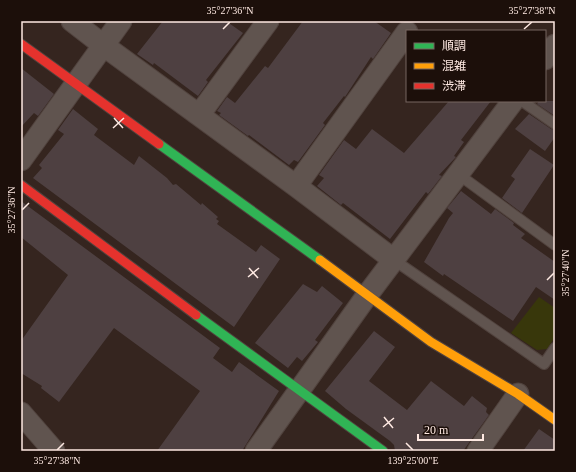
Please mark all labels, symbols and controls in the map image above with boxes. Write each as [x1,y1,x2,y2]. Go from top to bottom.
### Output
text: 35°27'36"N [206,5,254,16]
text: 35°27'38"N [508,5,556,16]
legend [406,30,546,102]
text: 順調 [442,39,466,53]
text: 混雑 [442,59,466,73]
text: 渋滞 [442,79,466,93]
text: 35°27'36"N [6,186,17,234]
text: 35°27'40"N [560,249,571,297]
scale bar [418,416,483,442]
text: 20 m [424,423,449,437]
text: 35°27'38"N [33,455,81,466]
text: 139°25'00"E [388,455,439,466]

